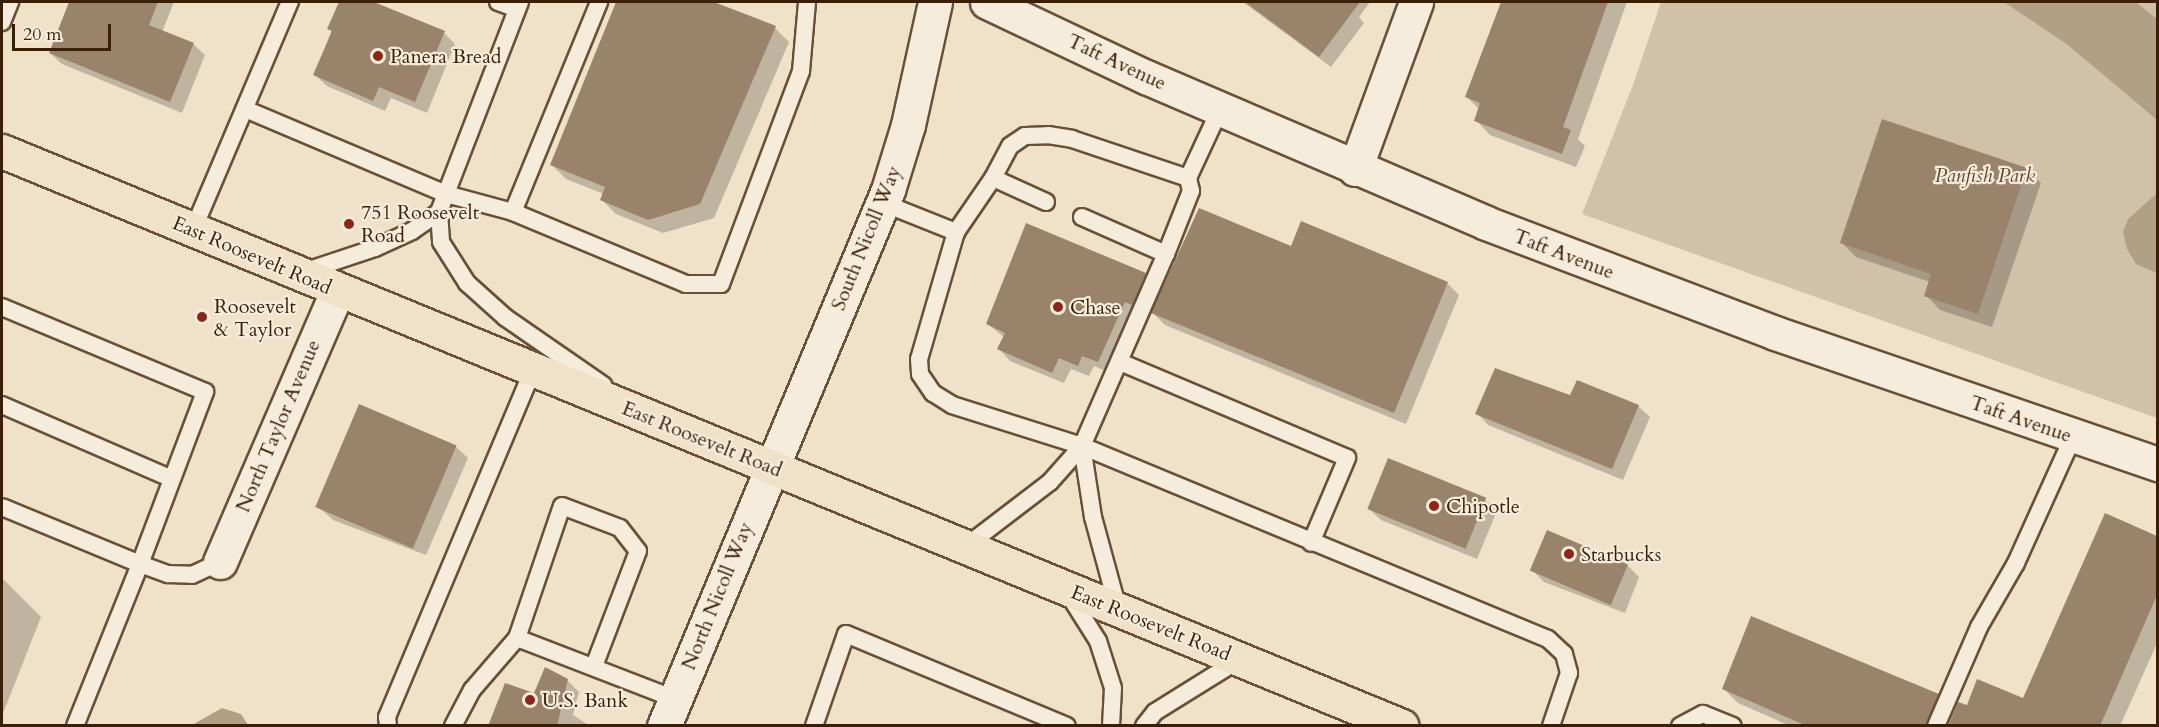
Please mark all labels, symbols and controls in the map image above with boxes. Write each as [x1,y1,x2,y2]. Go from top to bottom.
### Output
scale bar [15,12,114,50]
text: 20 m [23,22,62,47]
street label: Taft Avenue [1064,29,1170,95]
place label: Panera Bread [390,44,501,68]
marker: Panera Bread [371,49,385,63]
street label: South Nicoll Way [826,162,906,314]
park label: Panfish Park [1935,163,2035,187]
place label: 751 Roosevelt Road [361,201,479,248]
street label: East Roosevelt Road [169,211,335,299]
marker: 751 Roosevelt Road [342,217,356,231]
street label: Taft Avenue [1510,224,1618,284]
place label: Roosevelt & Taylor [214,294,296,341]
place label: Chase [1070,295,1121,319]
marker: Chase [1051,300,1065,314]
marker: Roosevelt & Taylor [195,310,209,324]
street label: North Taylor Avenue [231,336,325,516]
street label: Taft Avenue [1967,390,2075,448]
street label: East Roosevelt Road [618,396,786,482]
place label: Chipotle [1446,494,1520,518]
marker: Chipotle [1427,499,1441,513]
street label: North Nicoll Way [676,519,758,673]
place label: Starbucks [1581,542,1661,566]
marker: Starbucks [1562,547,1576,561]
street label: East Roosevelt Road [1067,580,1235,666]
place label: U.S. Bank [542,688,628,712]
marker: U.S. Bank [523,693,537,707]

